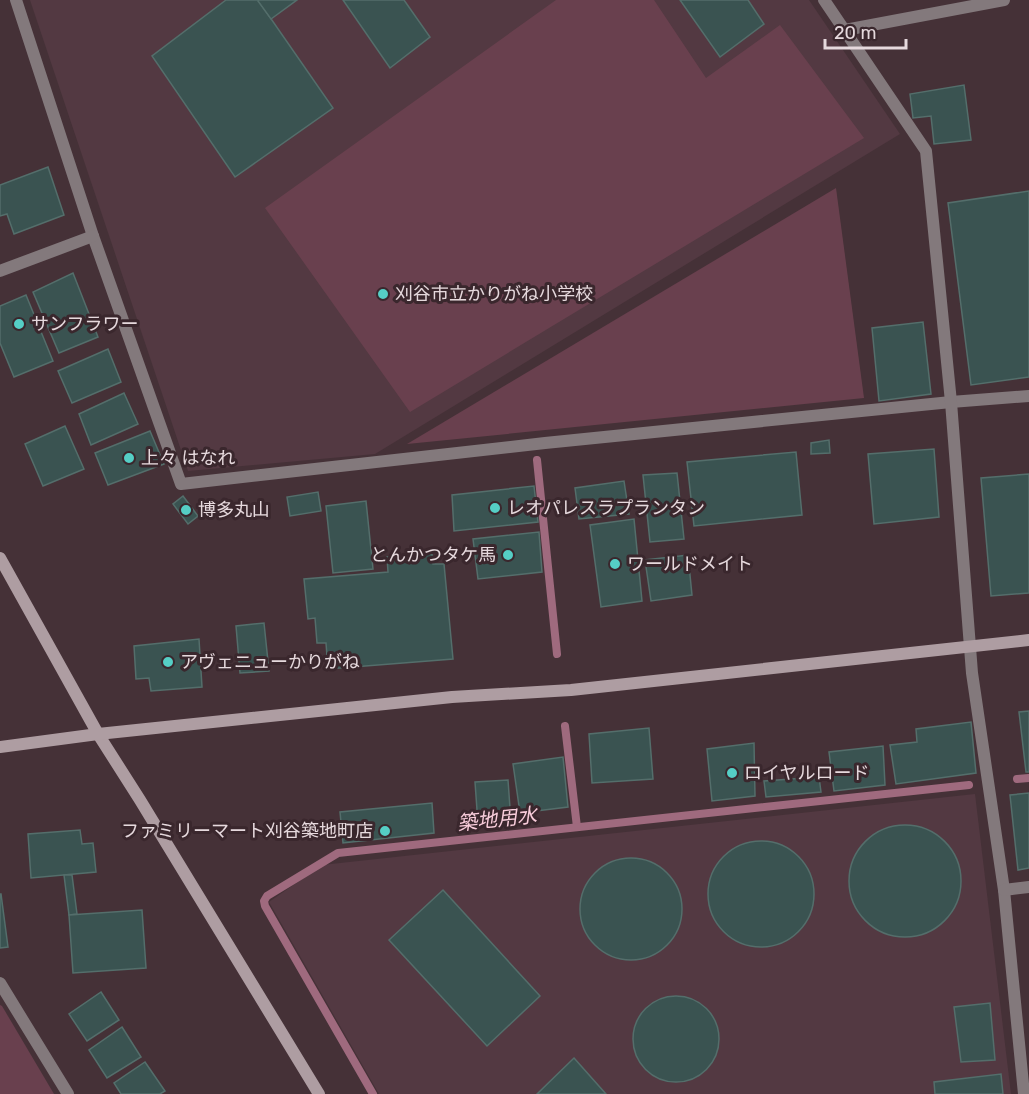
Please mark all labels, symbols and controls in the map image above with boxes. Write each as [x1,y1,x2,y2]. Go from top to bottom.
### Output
scale bar [825,12,906,50]
text: 20 m [834,22,876,44]
place label: 刈谷市立かりがね小学校 [395,283,593,305]
marker: 刈谷市立かりがね小学校 [376,287,390,301]
place label: サンフラワー [31,313,138,335]
marker: サンフラワー [12,317,26,331]
place label: 上々 はなれ [141,447,235,469]
marker: 上々 はなれ [122,451,136,465]
place label: レオパレスラプランタン [507,497,705,519]
place label: 博多丸山 [198,499,270,521]
marker: レオパレスラプランタン [488,501,502,515]
marker: 博多丸山 [179,503,193,517]
place label: とんかつタケ馬 [370,544,496,566]
marker: とんかつタケ馬 [501,548,515,562]
place label: ワールドメイト [627,553,753,575]
marker: ワールドメイト [608,557,622,571]
place label: アヴェニューかりがね [180,651,360,673]
marker: アヴェニューかりがね [161,655,175,669]
place label: ロイヤルロード [744,762,869,784]
marker: ロイヤルロード [725,766,739,780]
water label: 築地用水 [456,803,540,835]
place label: ファミリーマート刈谷築地町店 [121,820,373,842]
marker: ファミリーマート刈谷築地町店 [378,824,392,838]

